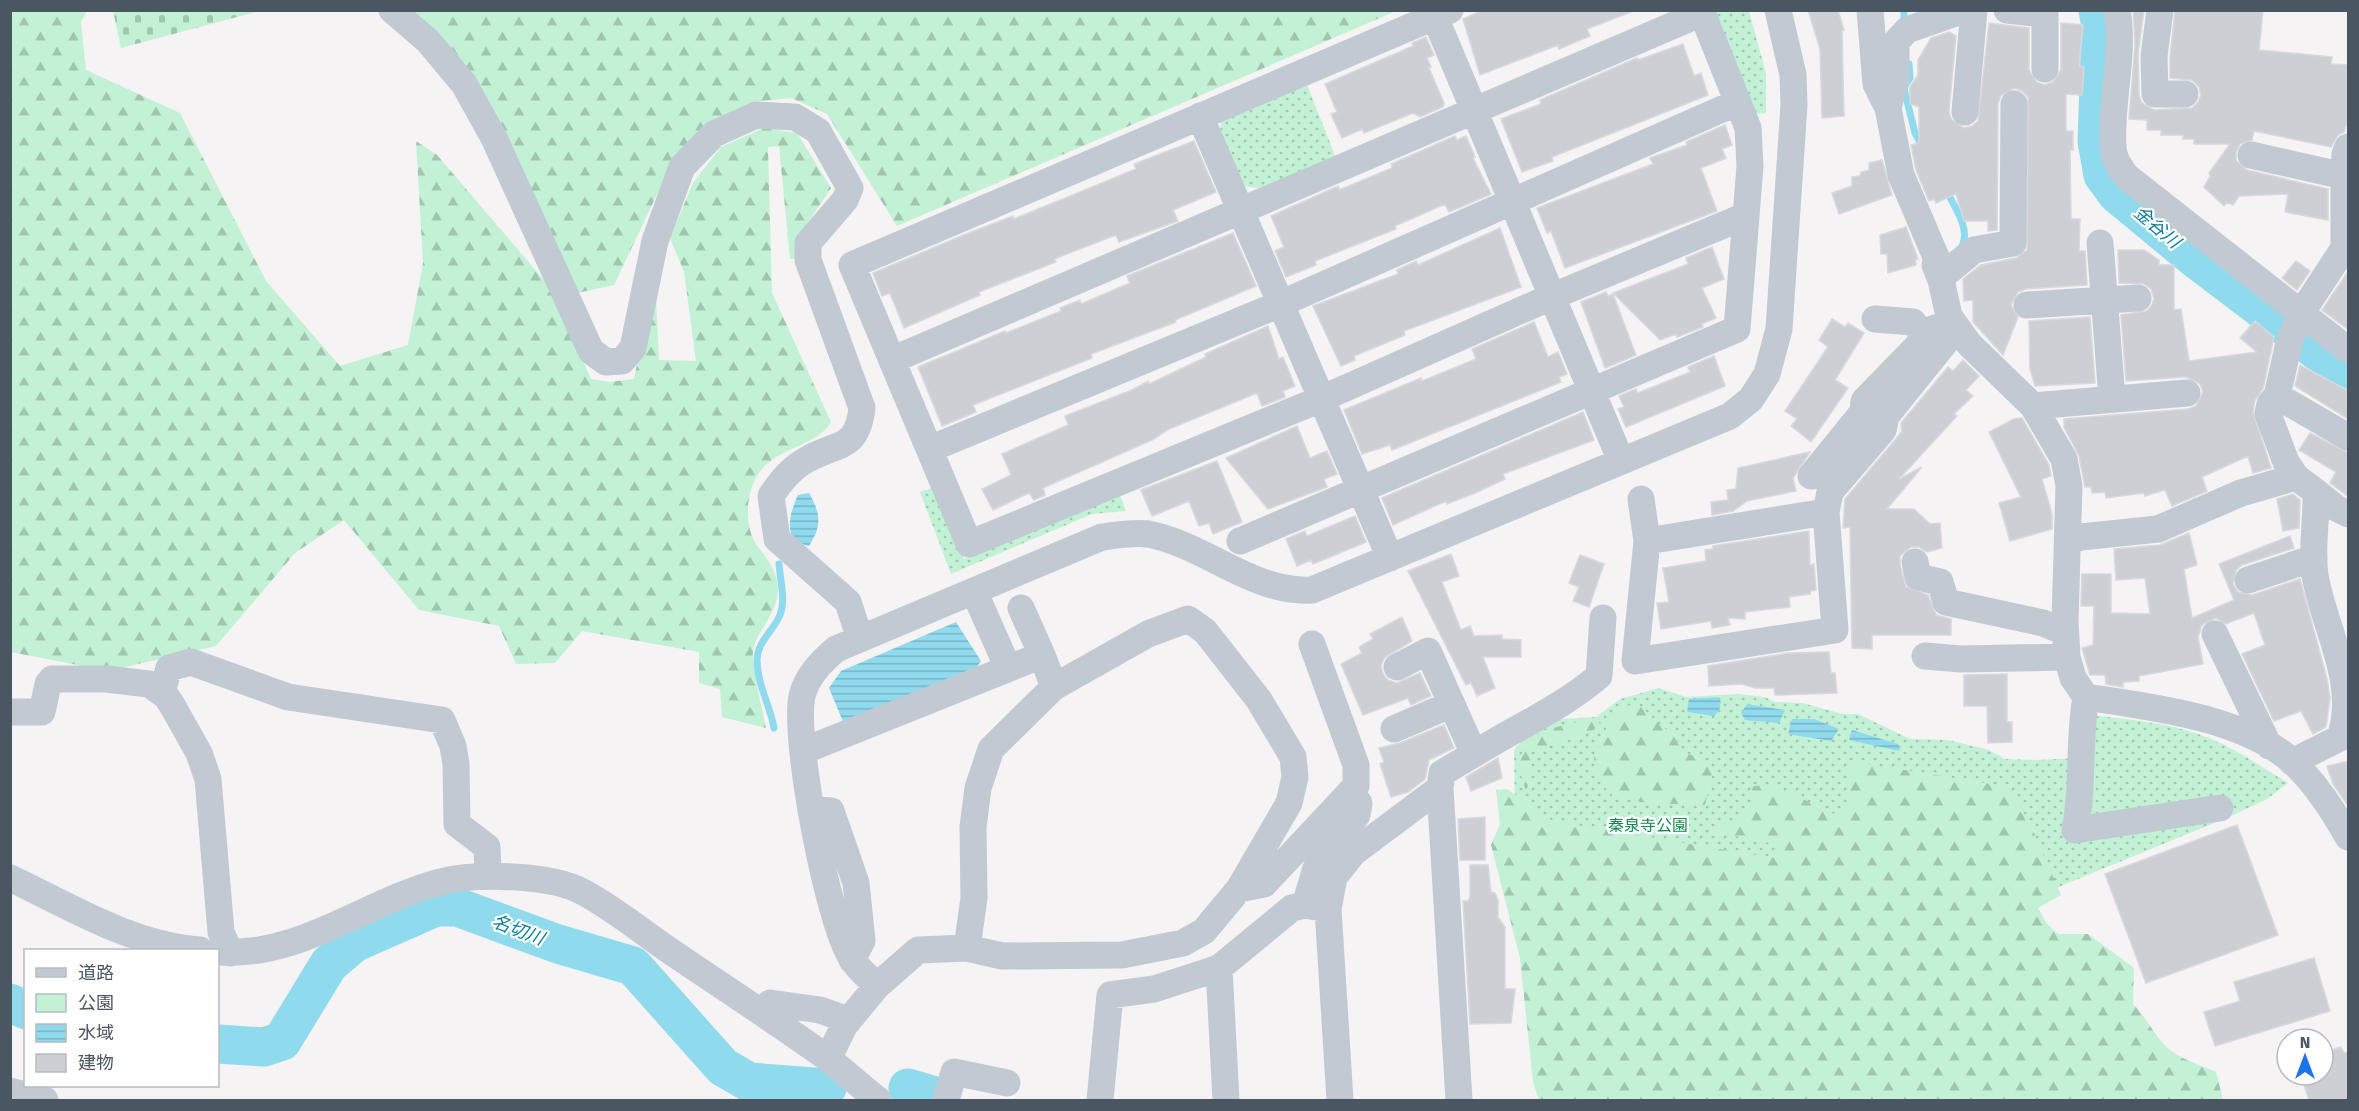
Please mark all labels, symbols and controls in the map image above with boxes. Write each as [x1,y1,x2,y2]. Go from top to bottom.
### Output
water label: 金谷川 [2129,201,2186,254]
park label: 秦泉寺公園 [1608,816,1688,835]
water label: 名切川 [489,910,549,951]
legend [24,949,219,1087]
text: 道路 [78,962,114,984]
text: 公園 [78,992,114,1014]
text: 水域 [78,1022,114,1044]
north arrow [2275,1027,2335,1087]
text: N [2300,1033,2310,1052]
text: 建物 [78,1052,114,1074]

